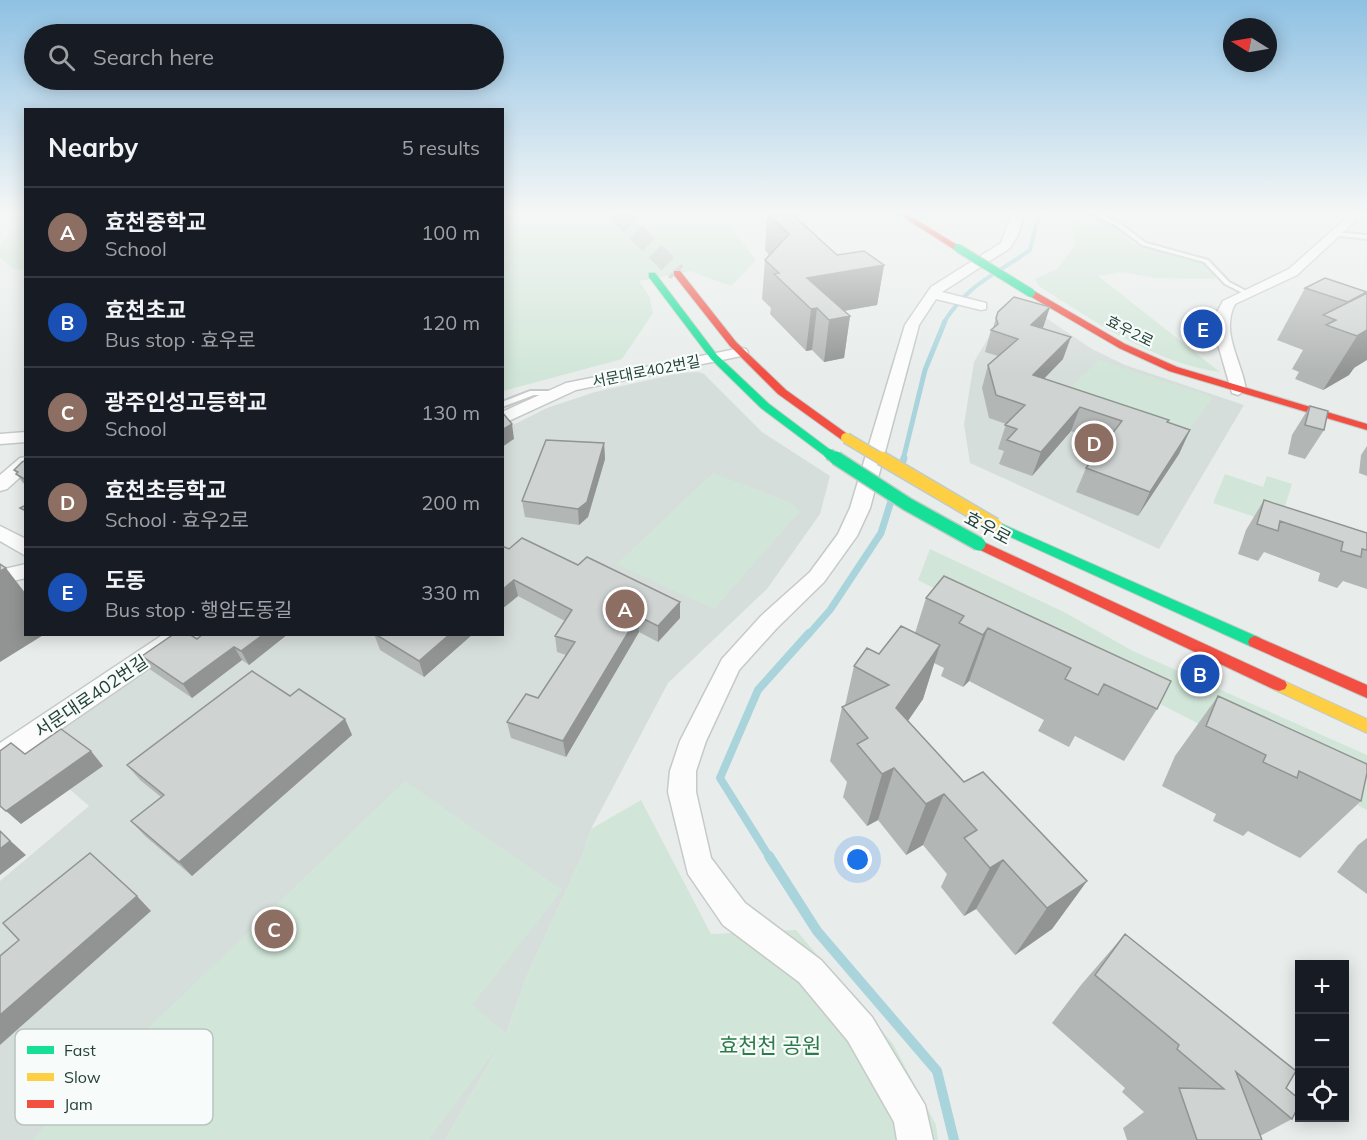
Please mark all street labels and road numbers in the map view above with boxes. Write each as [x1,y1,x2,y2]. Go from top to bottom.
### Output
street label: 효우2로 [1103,311,1157,351]
street label: 서문대로402번길 [590,351,702,391]
street label: 효우로 [961,506,1015,550]
street label: 서문대로402번길 [30,650,152,742]

